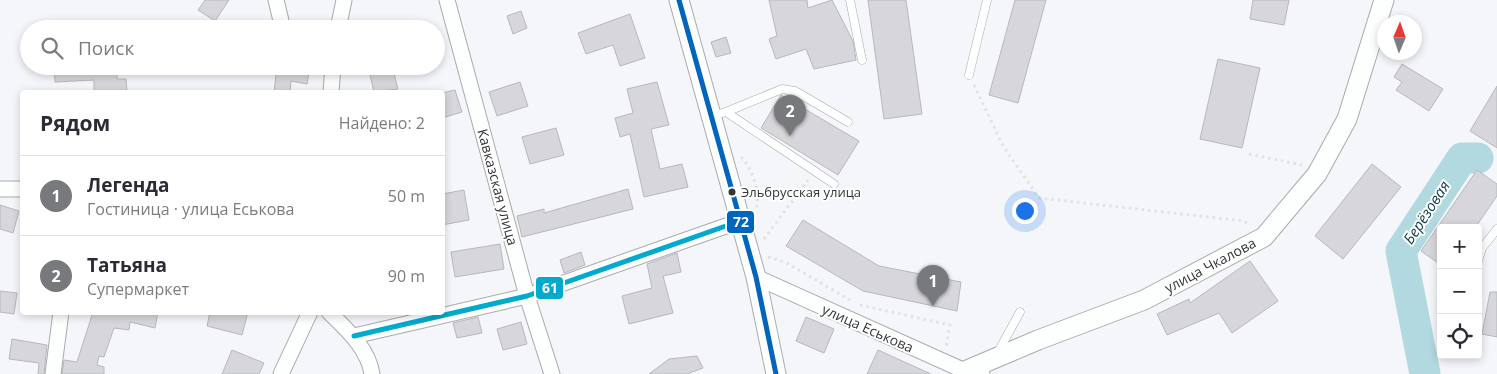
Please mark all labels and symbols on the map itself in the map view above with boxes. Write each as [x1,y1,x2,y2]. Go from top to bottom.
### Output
north arrow [1377,15,1422,60]
pin: 2 [774,95,806,136]
street label: Кавказская улица [473,127,523,247]
water label: Берёзовая [1398,176,1454,247]
place label: Эльбрусская улица [741,183,861,201]
marker: Эльбрусская улица [727,187,737,197]
your location [1012,198,1038,224]
line badge: 72 [726,210,755,234]
text: 72 [733,212,749,231]
street label: улица Чкалова [1161,233,1259,297]
pin: 1 [917,265,949,306]
line badge: 61 [535,276,564,300]
text: 61 [542,278,558,297]
street label: улица Еськова [819,299,917,357]

